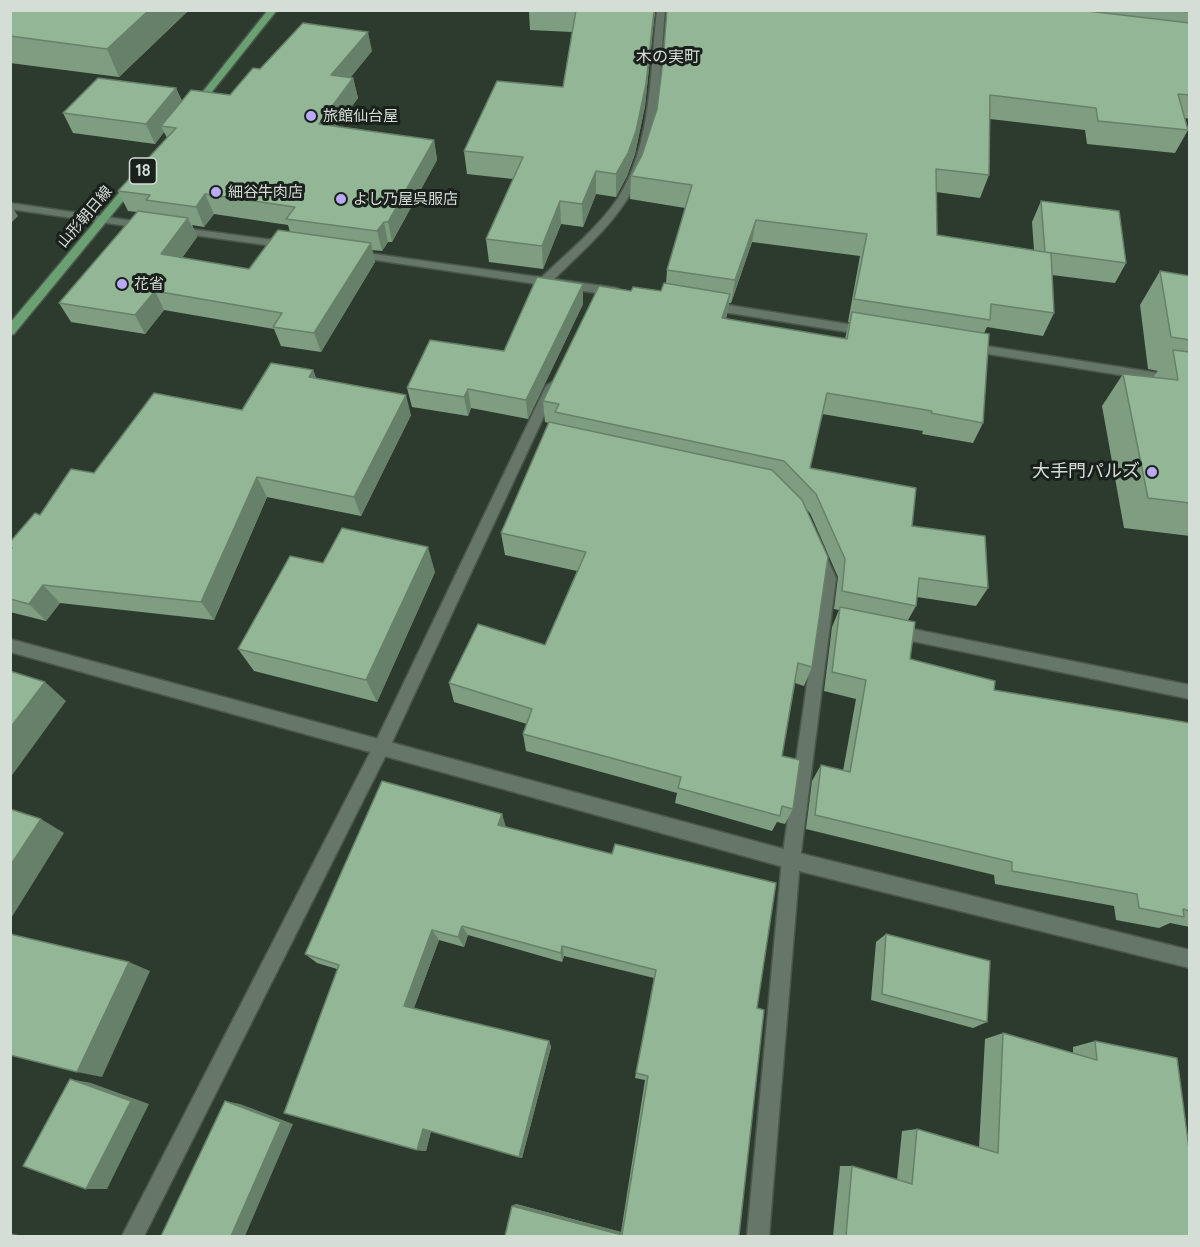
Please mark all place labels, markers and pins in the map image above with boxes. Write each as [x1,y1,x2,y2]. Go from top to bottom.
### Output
place label: 旅館仙台屋 [323,107,398,125]
marker: 旅館仙台屋 [304,109,318,123]
place label: 細谷牛肉店 [228,183,303,201]
marker: 細谷牛肉店 [209,185,223,199]
place label: よし乃屋呉服店 [353,190,458,208]
marker: よし乃屋呉服店 [334,192,348,206]
place label: 花省 [134,275,164,293]
marker: 花省 [115,277,129,291]
place label: 大手門パルズ [1032,461,1140,483]
marker: 大手門パルズ [1145,465,1159,479]

